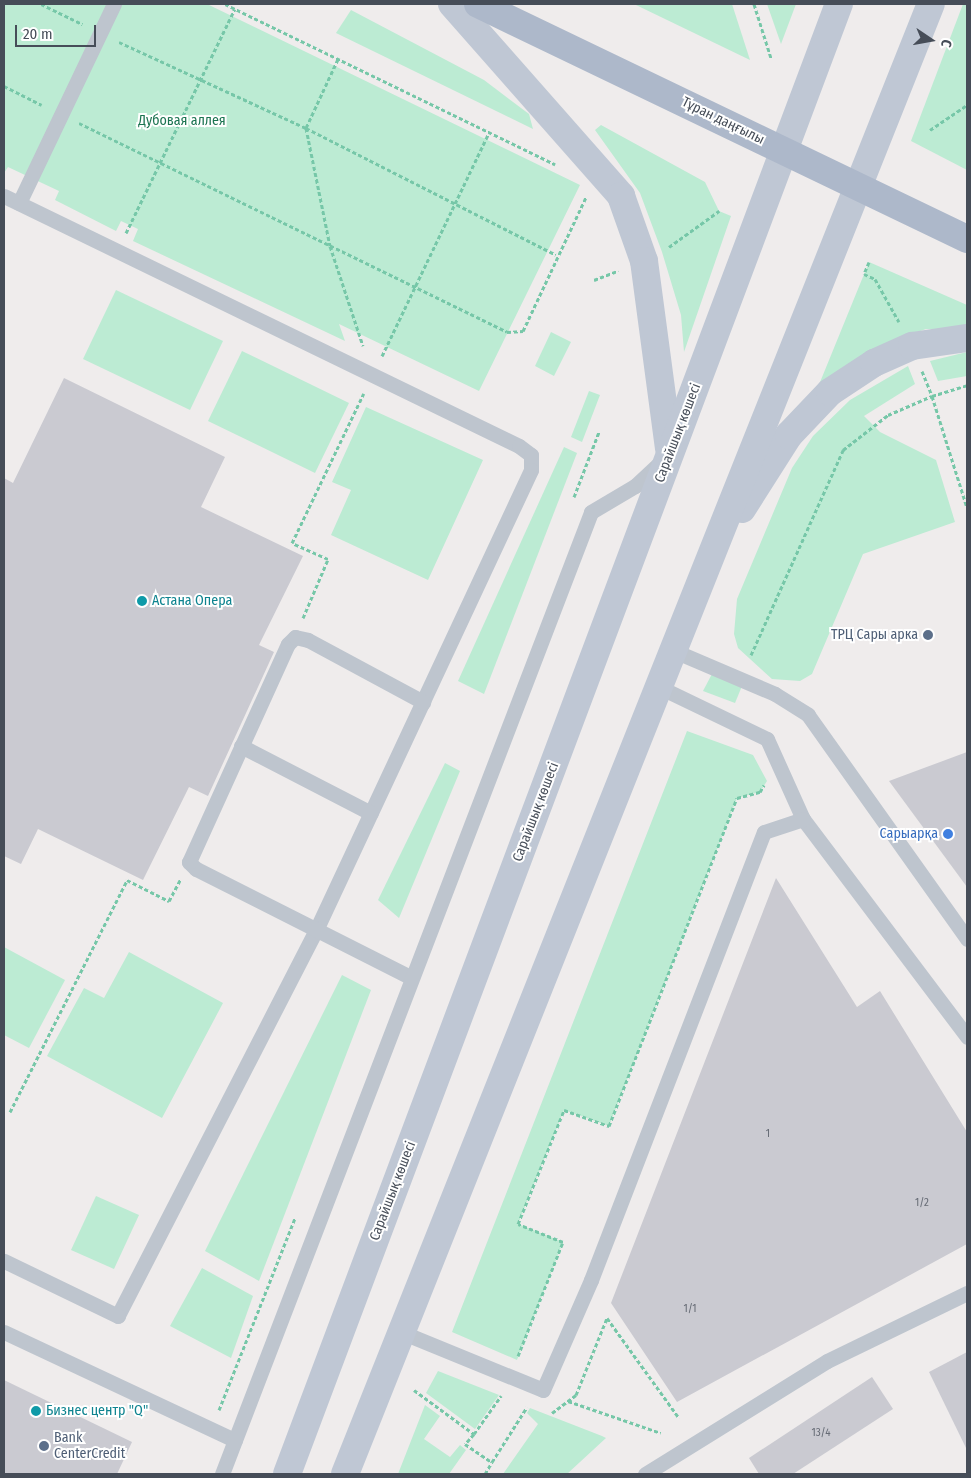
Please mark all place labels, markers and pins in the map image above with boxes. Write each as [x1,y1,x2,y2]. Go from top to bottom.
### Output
place label: Астана Опера [152,593,232,609]
marker: Астана Опера [136,595,148,607]
place label: ТРЦ Сары арка [831,627,918,643]
marker: ТРЦ Сары арка [922,629,934,641]
place label: Сарыарқа [880,826,938,842]
marker: Сарыарқа [942,828,954,840]
place label: Бизнес центр "Q" [46,1403,148,1419]
marker: Бизнес центр "Q" [30,1405,42,1417]
place label: Bank CenterCredit [54,1430,125,1462]
marker: Bank CenterCredit [38,1440,50,1452]

